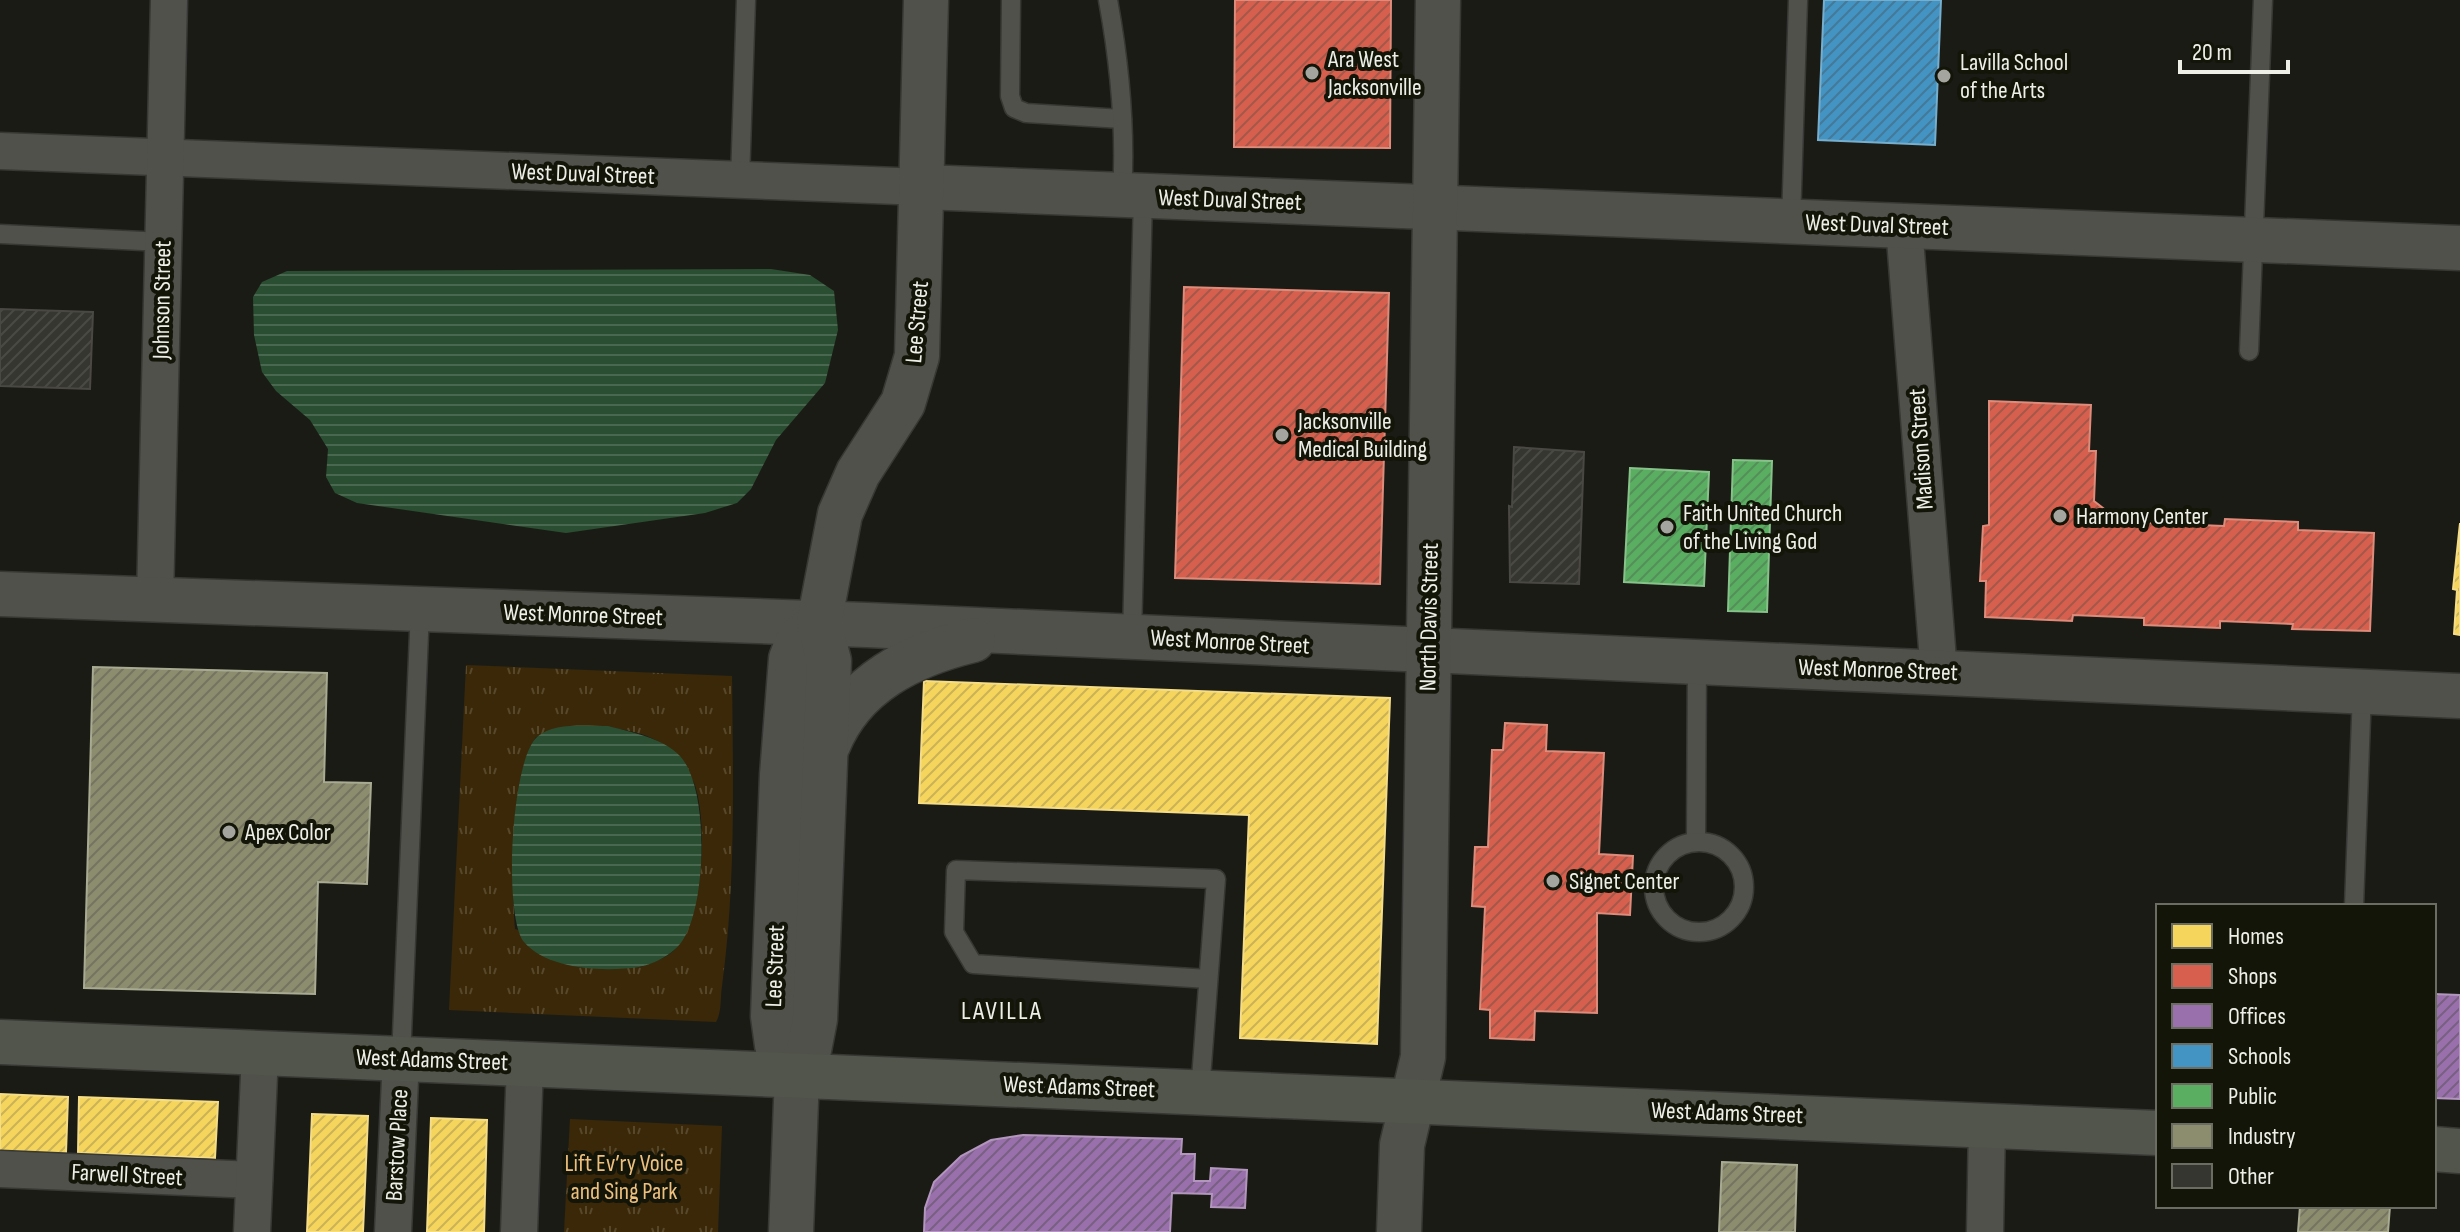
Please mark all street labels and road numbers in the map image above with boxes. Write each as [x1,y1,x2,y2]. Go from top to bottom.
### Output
street label: West Duval Street [511,157,655,191]
street label: West Duval Street [1158,183,1302,217]
street label: West Duval Street [1805,208,1949,242]
street label: Johnson Street [146,240,178,361]
street label: Lee Street [899,280,935,364]
street label: Madison Street [1902,387,1940,511]
street label: North Davis Street [1413,543,1445,691]
street label: West Monroe Street [503,598,663,632]
street label: West Monroe Street [1150,623,1310,661]
street label: West Monroe Street [1798,653,1958,687]
street label: Lee Street [759,924,791,1008]
street label: West Adams Street [355,1043,509,1077]
street label: West Adams Street [1002,1070,1156,1104]
street label: Barstow Place [380,1088,414,1202]
street label: West Adams Street [1650,1096,1804,1130]
street label: Farwell Street [71,1158,183,1192]

